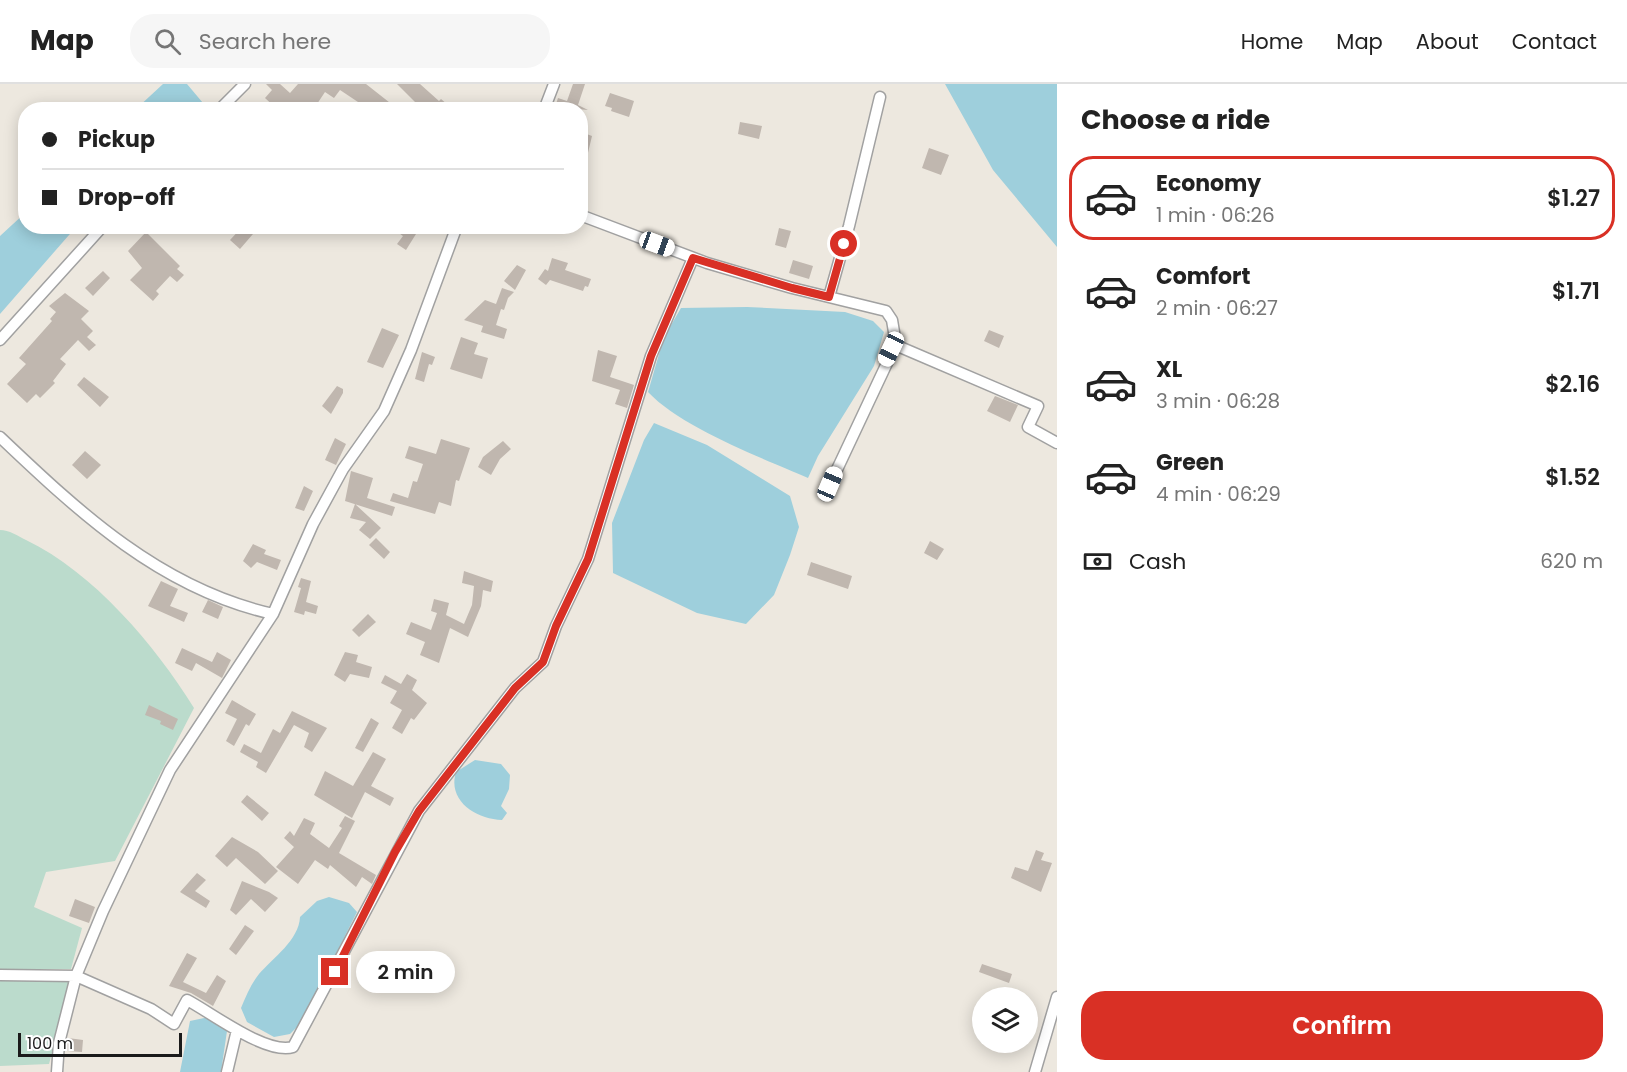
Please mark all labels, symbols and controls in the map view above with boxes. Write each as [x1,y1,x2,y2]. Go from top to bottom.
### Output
search box [130,14,550,68]
text: Map [30,21,94,60]
icon: search [151,25,184,58]
text: Search here [199,26,331,57]
text: Home [1241,27,1303,56]
text: Map [1336,27,1383,56]
text: About [1416,27,1479,56]
text: Contact [1512,27,1597,56]
text: Choose a ride [1081,101,1270,138]
text: Pickup [78,124,155,155]
text: Economy [1156,168,1261,199]
icon: car [1084,171,1138,225]
text: Drop-off [78,182,175,213]
text: $1.27 [1547,183,1600,214]
text: 1 min · 06:26 [1156,201,1275,229]
car [637,229,677,259]
route start [830,230,857,257]
text: Comfort [1156,261,1250,292]
icon: car [1084,264,1138,318]
text: $1.71 [1552,276,1600,307]
text: 2 min · 06:27 [1156,294,1278,322]
car [875,329,907,369]
text: XL [1156,354,1182,385]
icon: car [1084,357,1138,411]
text: $2.16 [1545,369,1600,400]
text: 3 min · 06:28 [1156,387,1280,415]
text: Green [1156,447,1224,478]
icon: car [1084,450,1138,504]
text: $1.52 [1545,462,1600,493]
car [815,464,845,504]
text: 4 min · 06:29 [1156,480,1281,508]
icon: cash [1081,545,1114,578]
text: Cash [1129,546,1186,577]
text: 620 m [1540,547,1603,575]
callout: 2 min [356,951,455,993]
route end [321,958,348,985]
text: 2 min [378,958,433,986]
map controls [972,987,1038,1053]
button: layers [972,987,1038,1053]
button: Confirm [1081,991,1603,1060]
scale bar [18,1030,182,1058]
text: 100 m [27,1032,73,1055]

